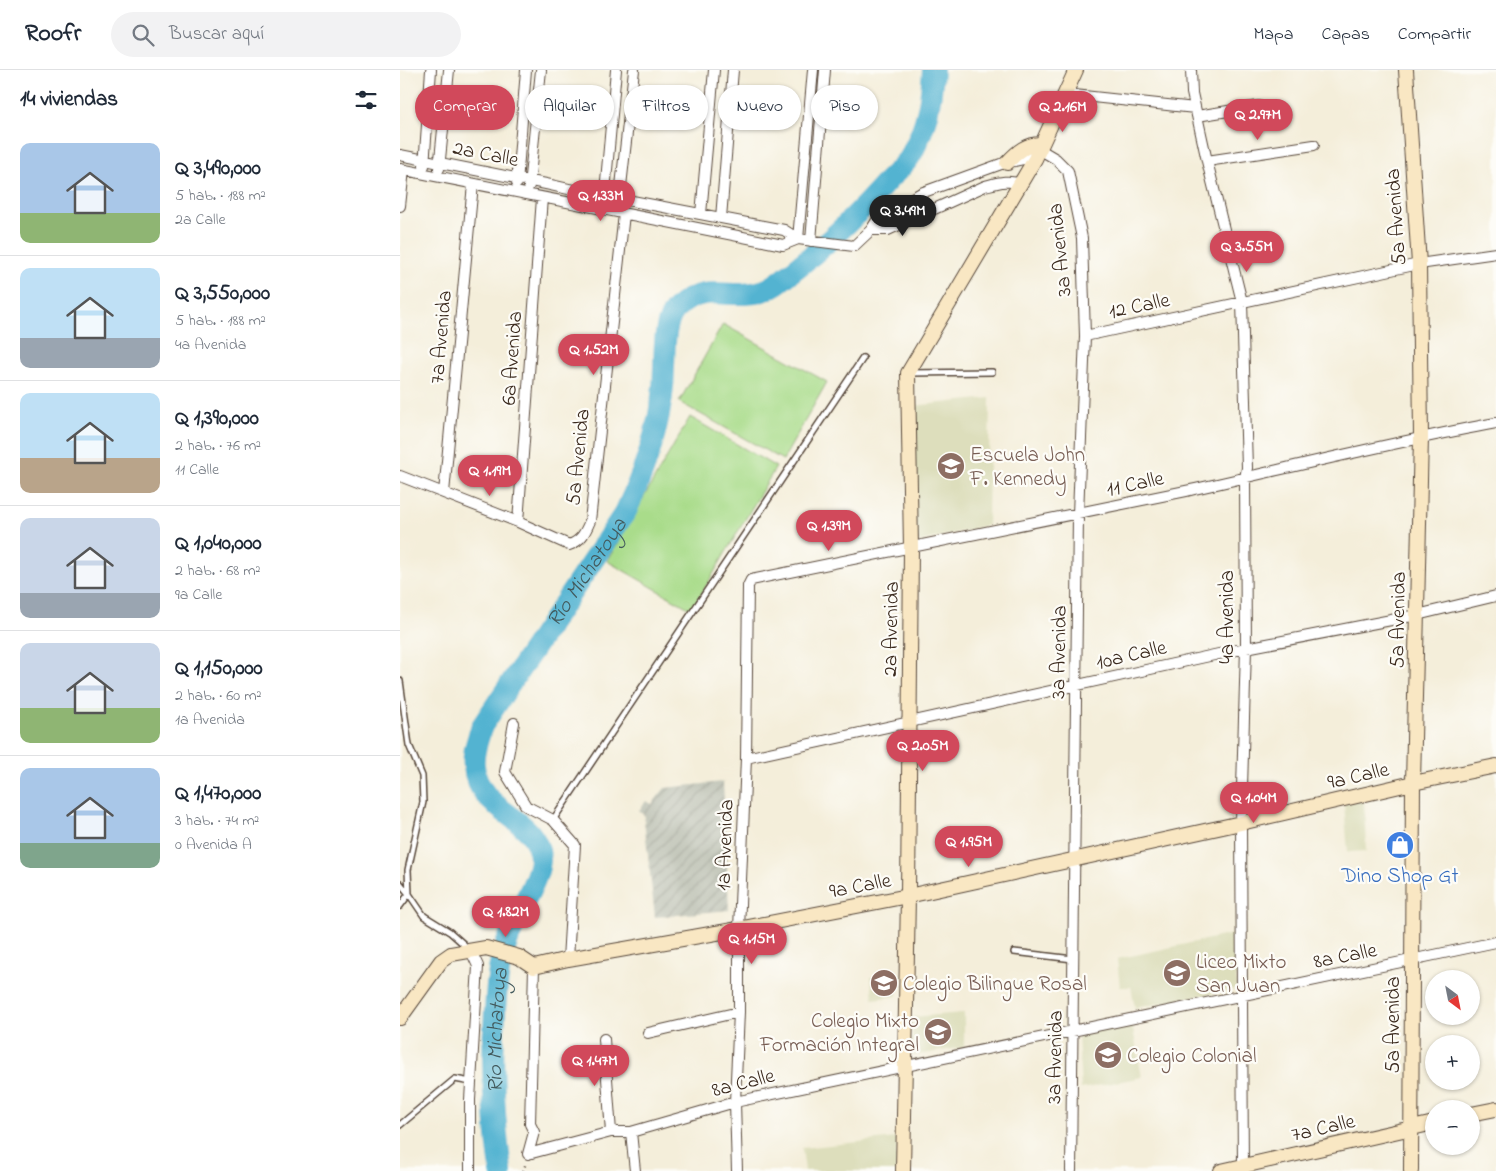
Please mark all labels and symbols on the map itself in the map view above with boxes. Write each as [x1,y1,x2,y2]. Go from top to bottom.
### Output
pin: Q 2.16M [1017,90,1109,133]
pin: Q 2.97M [1212,98,1304,141]
street label: 2a Calle [450,134,522,176]
street label: 5a Avenida [1379,167,1415,266]
pin: Q 1.33M [555,180,647,222]
pin: Q 3.49M [857,194,949,237]
street label: 3a Avenida [1041,202,1081,298]
pin: Q 3.55M [1201,230,1293,273]
street label: 12 Calle [1106,286,1173,328]
street label: 7a Avenida [423,289,461,385]
street label: 6a Avenida [495,310,531,406]
pin: Q 1.52M [548,334,640,376]
street label: 5a Avenida [559,407,599,507]
place label: Escuela John F. Kennedy [969,441,1085,497]
school or university icon: Escuela John F. Kennedy [936,451,966,481]
pin: Q 1.19M [444,454,536,497]
street label: 11 Calle [1104,464,1167,506]
pin: Q 1.39M [783,510,875,552]
water label: Río Michatoya [540,511,637,634]
street label: 4a Avenida [1213,570,1243,664]
street label: 5a Avenida [1383,571,1415,669]
street label: 2a Avenida [876,581,908,677]
street label: 3a Avenida [1044,605,1076,699]
street label: 10a Calle [1093,633,1170,679]
pin: Q 2.05M [877,730,969,772]
street label: 9a Calle [1325,755,1393,799]
pin: Q 1.04M [1208,782,1300,824]
street label: 1a Avenida [709,799,743,891]
pin: Q 1.95M [923,826,1015,868]
shop icon: Dino Shop Gt [1385,830,1415,860]
place label: Dino Shop Gt [1341,862,1459,892]
street label: 9a Calle [827,866,894,908]
pin: Q 1.82M [460,896,552,938]
pin: Q 1.15M [706,922,798,965]
street label: 8a Calle [1311,936,1380,978]
place label: Liceo Mixto San Juan [1196,948,1286,1002]
school or university icon: Liceo Mixto San Juan [1162,958,1192,988]
water label: Río Michatoya [480,965,518,1094]
school or university icon: Colegio Bilingue Rosal [869,968,899,998]
place label: Colegio Bilingue Rosal [903,970,1087,1002]
north arrow [1425,970,1480,1025]
street label: 5a Avenida [1379,977,1409,1073]
place label: Colegio Mixto Formación Integral [759,1007,919,1063]
street label: 3a Avenida [1040,1010,1072,1104]
school or university icon: Colegio Mixto Formación Integral [923,1017,953,1047]
school or university icon: Colegio Colonial [1093,1040,1123,1070]
place label: Colegio Colonial [1127,1042,1256,1074]
pin: Q 1.47M [549,1044,641,1087]
street label: 8a Calle [709,1062,779,1106]
street label: 7a Calle [1289,1107,1359,1151]

